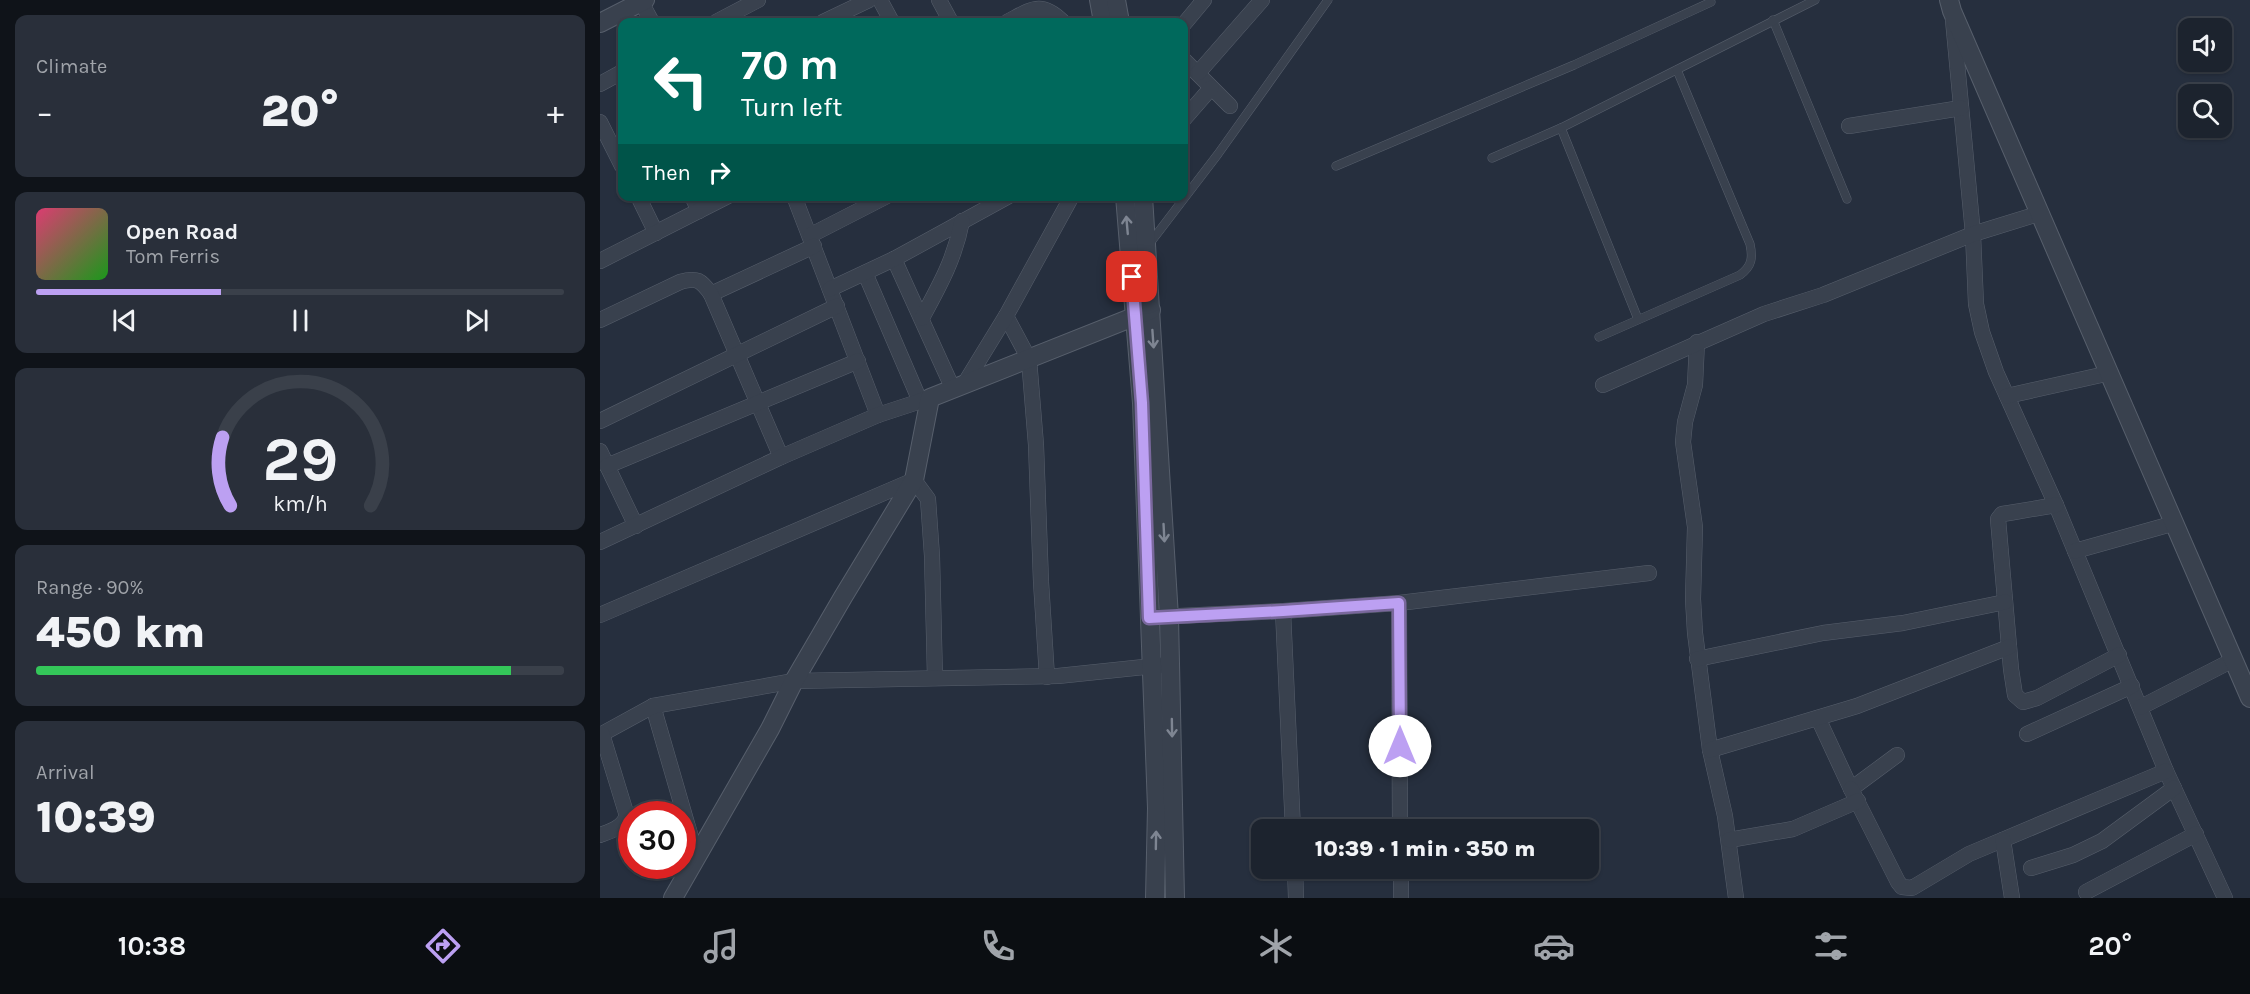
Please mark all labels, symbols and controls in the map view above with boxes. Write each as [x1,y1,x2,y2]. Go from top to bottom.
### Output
map controls [2178,18,2232,138]
button: sound [2178,18,2232,72]
text: 70 m [741,40,839,90]
icon: left [642,42,720,120]
text: Climate [36,55,107,78]
button: search [2178,84,2232,138]
text: 20° [261,85,339,137]
text: Turn left [741,91,842,123]
text: − [36,93,53,131]
text: + [547,93,564,131]
icon: right [703,156,736,189]
text: Then [642,160,691,186]
one-way arrow [1121,216,1132,236]
text: Open Road [126,219,238,245]
text: Tom Ferris [126,245,220,268]
pin [1106,251,1157,302]
icon: arrive [1115,260,1148,293]
icon: previous [108,304,141,337]
icon: pause [284,304,317,337]
icon: next [460,304,493,337]
one-way arrow [1148,328,1159,348]
text: 29 [262,423,338,496]
text: km/h [273,491,327,516]
one-way arrow [1159,523,1170,543]
text: Range · 90% [36,576,144,599]
text: 450 km [36,606,205,658]
position arrow [1368,714,1432,778]
one-way arrow [1166,718,1178,738]
text: Arrival [36,761,95,784]
text: 10:39 [36,791,156,843]
speed limit sign: 30 [618,801,696,879]
one-way arrow [1151,830,1162,850]
text: 10:39 · 1 min · 350 m [1315,836,1535,862]
icon: directions [422,925,464,967]
icon: music [700,925,742,967]
icon: phone [977,925,1019,967]
icon: climate [1255,925,1297,967]
icon: car [1533,925,1575,967]
icon: filters [1810,925,1852,967]
text: 10:38 [118,930,186,962]
text: 20° [2088,930,2132,962]

